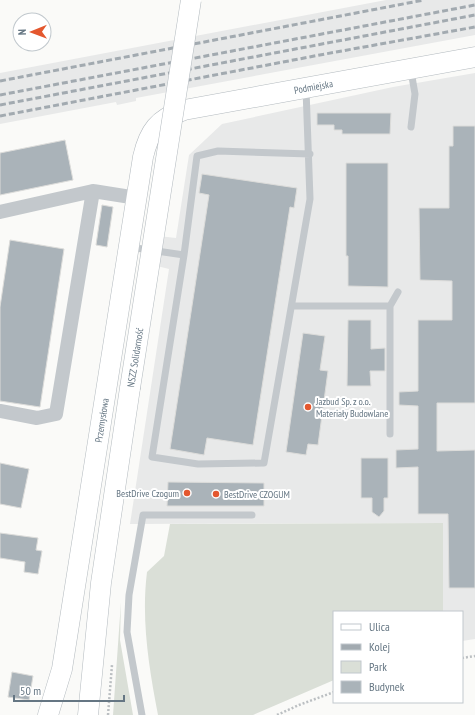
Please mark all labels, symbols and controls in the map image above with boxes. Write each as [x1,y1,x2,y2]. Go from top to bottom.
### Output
north arrow [12,12,52,52]
text: N [15,29,29,35]
street label: Podmiejska [293,77,334,96]
street label: NSZZ Solidarność [124,326,146,388]
place label: Jazbud Sp. z o.o. Materiały Budowlane [315,395,388,420]
street label: Przemysłowa [91,397,111,443]
marker: Jazbud Sp. z o.o. Materiały Budowlane [303,402,313,412]
place label: BestDrive Czogum [116,487,179,500]
marker: BestDrive Czogum [182,488,192,498]
place label: BestDrive CZOGUM [224,488,290,501]
marker: BestDrive CZOGUM [211,489,221,499]
legend [333,611,463,703]
text: Ulica [369,619,390,634]
text: Kolej [369,639,390,654]
text: Park [369,659,387,674]
scale bar [14,677,124,703]
text: Budynek [369,679,405,694]
text: 50 m [20,683,41,698]

